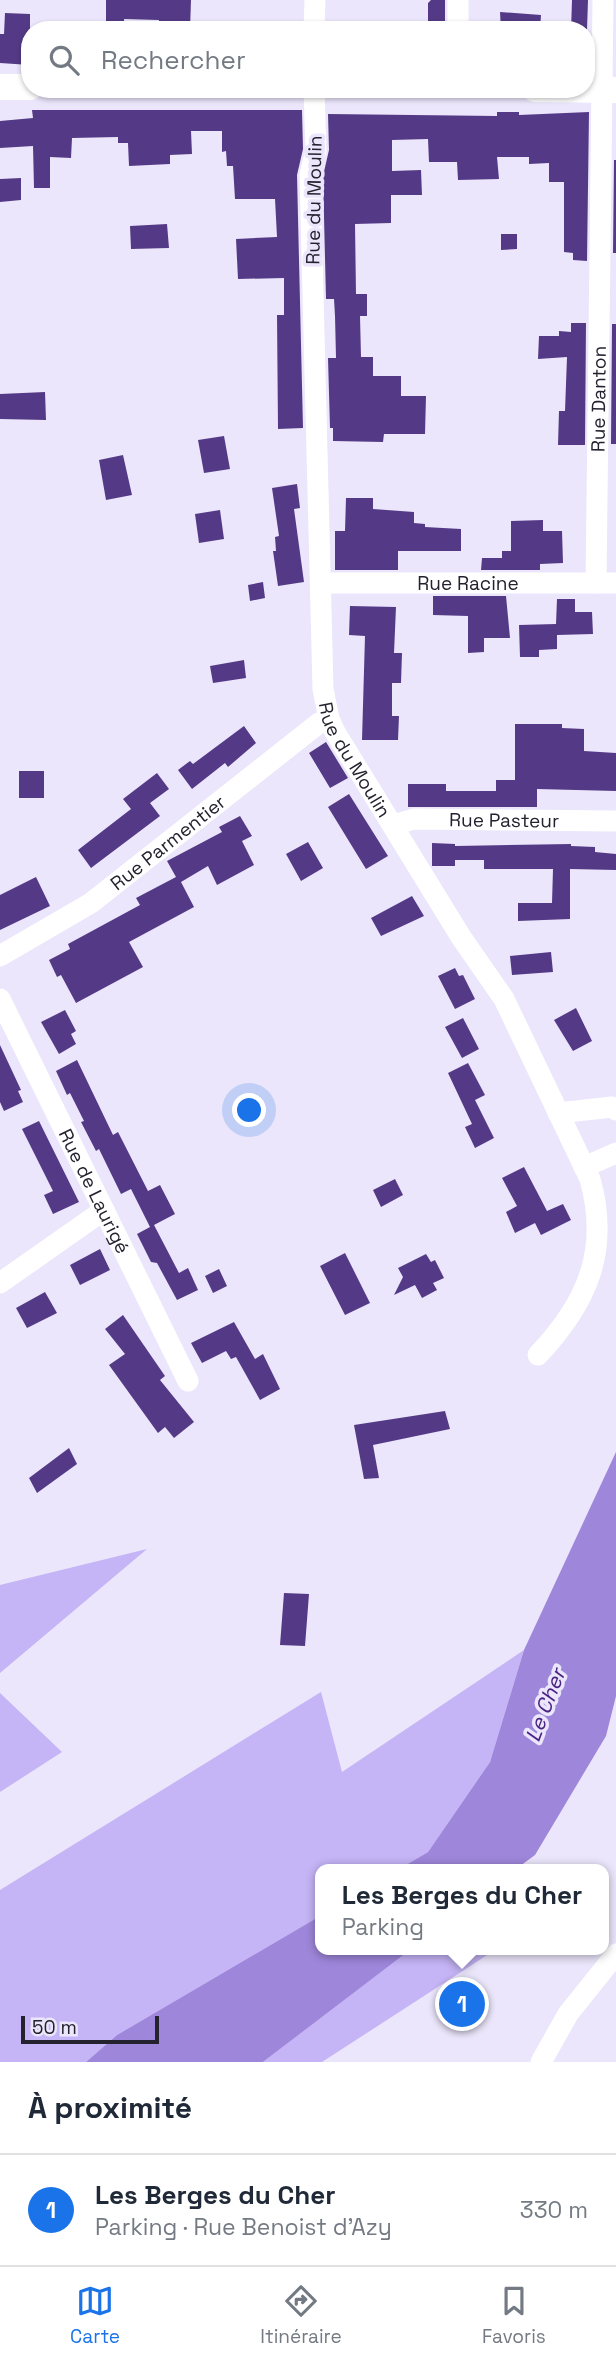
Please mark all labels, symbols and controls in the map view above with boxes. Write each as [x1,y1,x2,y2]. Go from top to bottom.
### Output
search box [21,21,595,98]
icon: search [45,41,83,79]
text: Rechercher [101,43,246,77]
street label: Rue du Moulin [300,135,328,265]
street label: Rue Danton [585,346,611,452]
street label: Rue Racine [417,571,519,596]
street label: Rue du Moulin [313,700,397,822]
street label: Rue Parmentier [105,789,230,896]
street label: Rue Pasteur [449,807,559,833]
your location [232,1093,266,1127]
street label: Rue de Laurigé [53,1124,136,1258]
water label: Le Cher [519,1663,572,1745]
popup [315,1864,609,1955]
text: Les Berges du Cher [342,1878,582,1912]
text: Parking [342,1912,424,1942]
pin: 1 [439,1978,485,2030]
scale bar [21,2013,159,2045]
text: 50 m [32,2015,77,2040]
text: À proximité [28,2088,192,2127]
text: Les Berges du Cher [95,2178,336,2212]
text: 1 [46,2195,56,2225]
text: 330 m [520,2195,588,2225]
text: Parking · Rue Benoist d'Azy [95,2212,392,2242]
tab: Carte [70,2282,120,2349]
tab: Itinéraire [260,2282,342,2349]
tab: Favoris [482,2282,546,2349]

